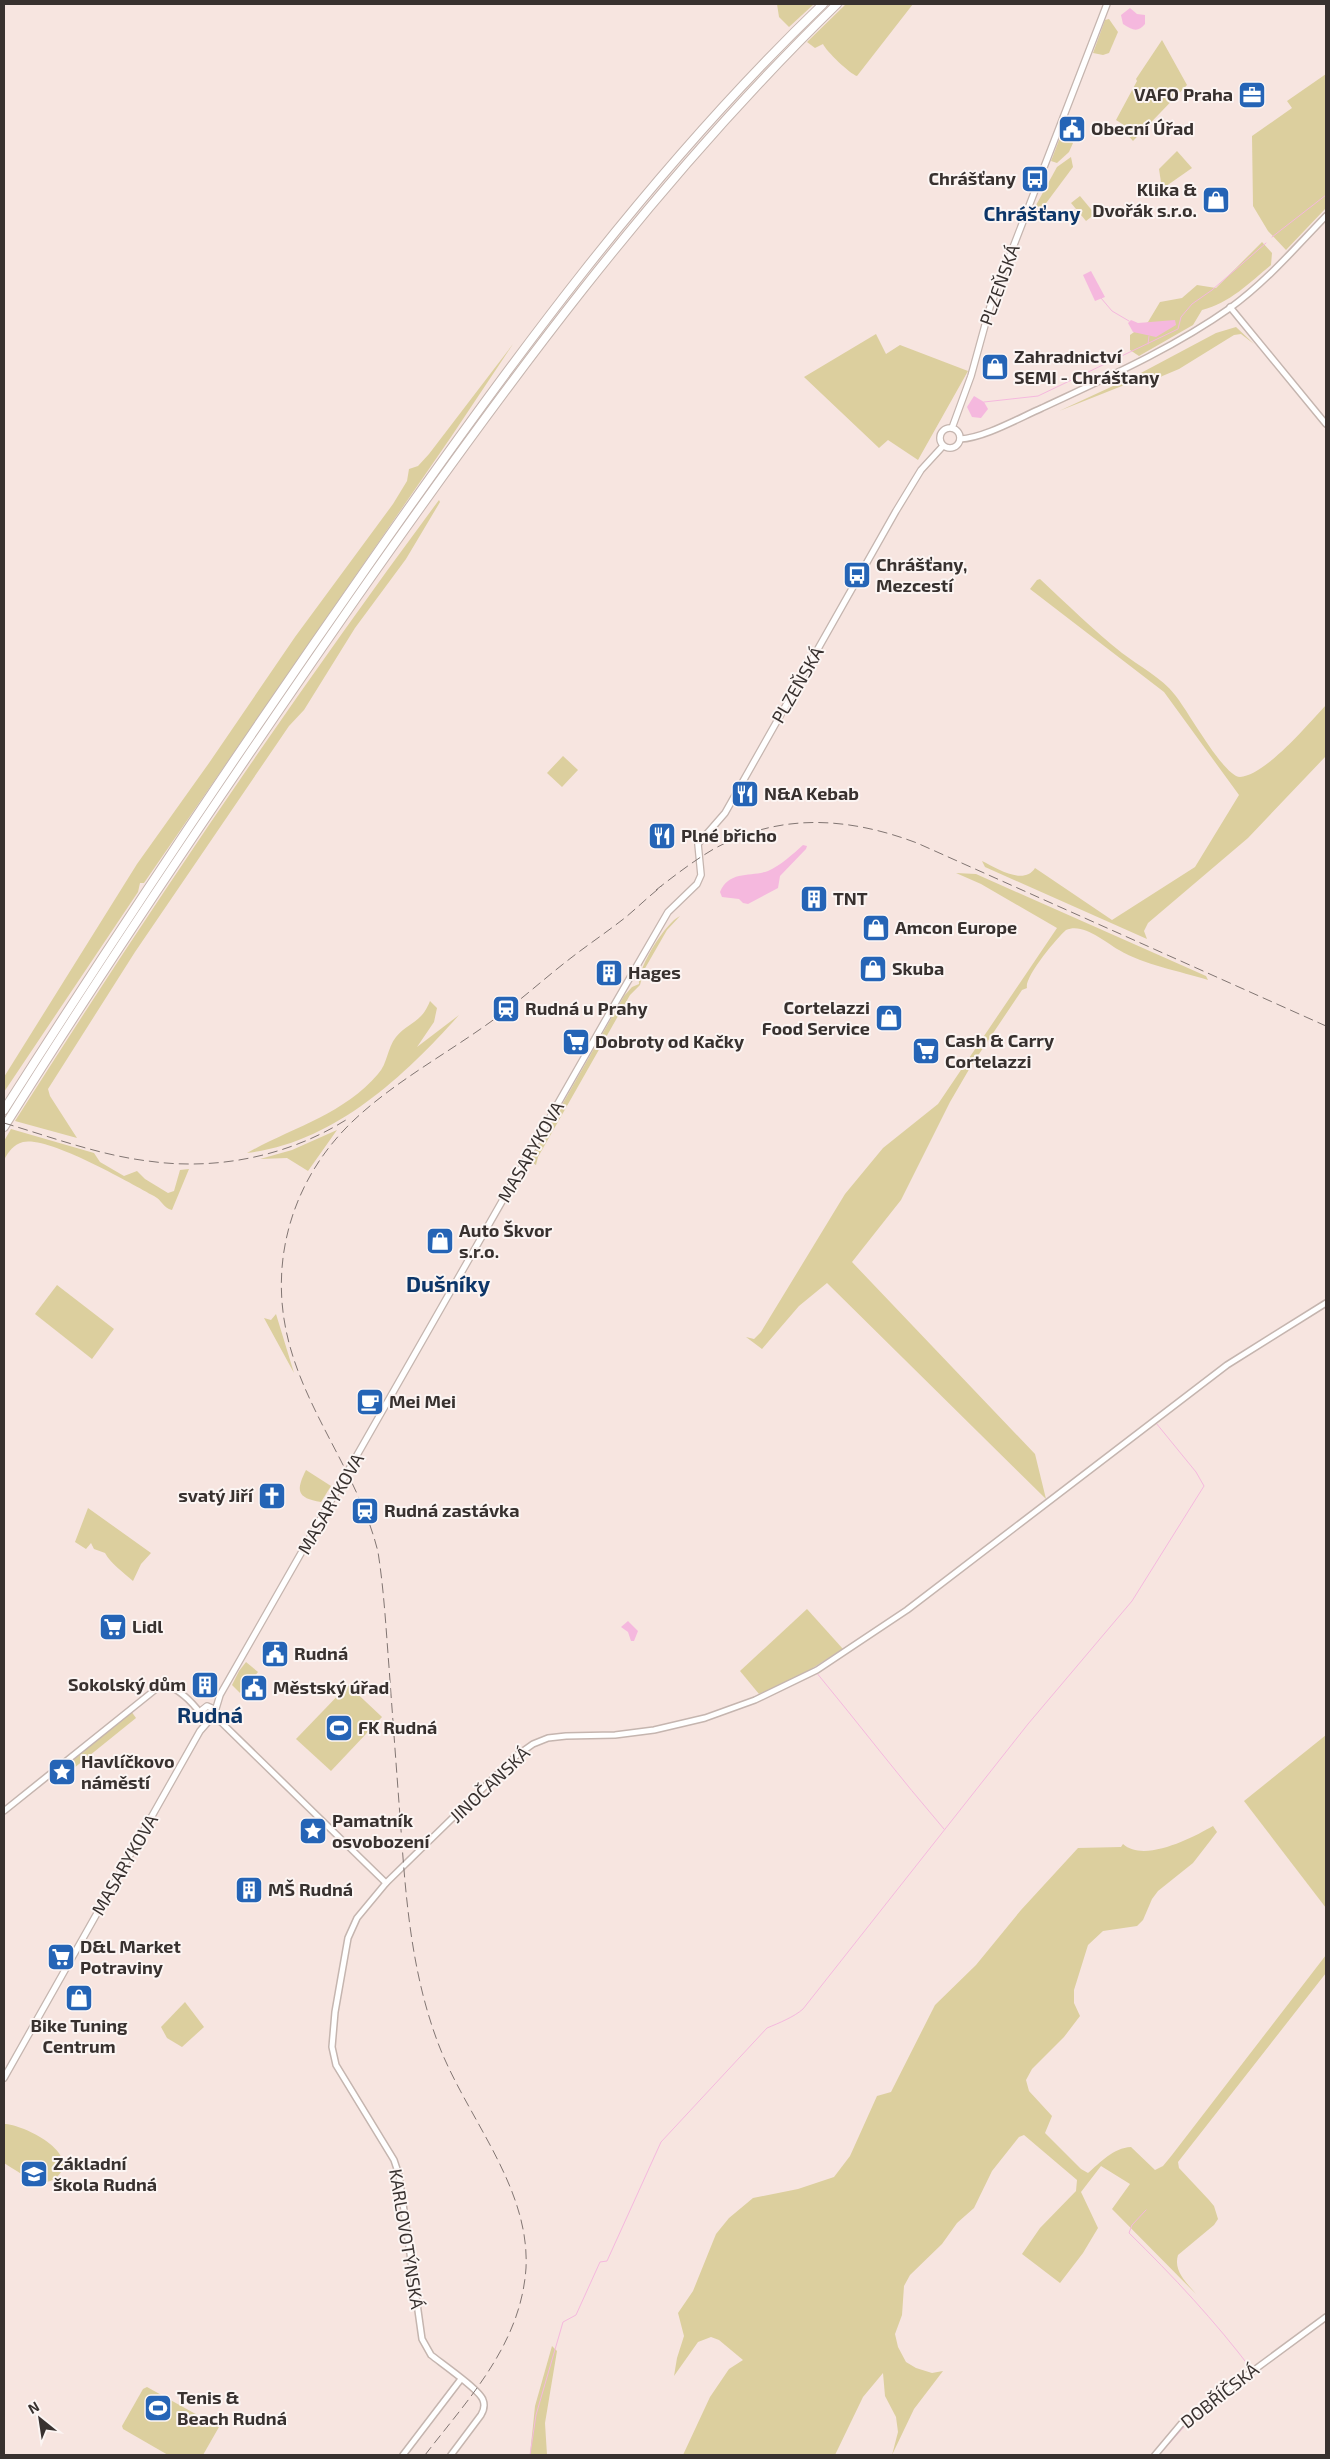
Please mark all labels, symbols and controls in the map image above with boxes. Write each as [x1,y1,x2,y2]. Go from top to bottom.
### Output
office icon: VAFO Praha [1237,80,1267,110]
place label: VAFO Praha [1134,83,1233,105]
public building icon: Obecní Úřad [1057,114,1087,144]
place label: Obecní Úřad [1091,117,1194,139]
bus stop icon: Chrášťany [1020,164,1050,194]
place label: Chrášťany [929,167,1017,189]
place label: Klika & Dvořák s.r.o. [1092,178,1197,221]
shop icon: Klika & Dvořák s.r.o. [1201,185,1231,215]
district label: Chrášťany [983,201,1081,226]
street label: PLZEŇSKÁ [974,240,1024,328]
place label: Zahradnictví SEMI - Chráštany [1014,345,1160,388]
shop icon: Zahradnictví SEMI - Chráštany [980,352,1010,382]
place label: Chrášťany, Mezcestí [876,553,967,596]
bus stop icon: Chrášťany, Mezcestí [842,560,872,590]
street label: PLZEŇSKÁ [766,642,828,727]
restaurant icon: N&A Kebab [730,779,760,809]
place label: N&A Kebab [764,782,859,804]
restaurant icon: Plné břicho [647,821,677,851]
place label: Plné břicho [681,824,777,846]
building icon: TNT [799,884,829,914]
place label: TNT [833,887,868,909]
shop icon: Amcon Europe [861,913,891,943]
place label: Amcon Europe [895,916,1017,938]
shop icon: Skuba [858,954,888,984]
place label: Skuba [892,957,944,979]
building icon: Hages [594,958,624,988]
place label: Hages [628,961,681,983]
station icon: Rudná u Prahy [491,994,521,1024]
place label: Cortelazzi Food Service [762,996,870,1039]
place label: Rudná u Prahy [525,997,648,1019]
shop icon: Cortelazzi Food Service [874,1003,904,1033]
supermarket icon: Dobroty od Kačky [561,1027,591,1057]
place label: Cash & Carry Cortelazzi [945,1029,1055,1072]
place label: Dobroty od Kačky [595,1030,745,1052]
supermarket icon: Cash & Carry Cortelazzi [911,1036,941,1066]
street label: MASARYKOVA [492,1096,568,1206]
place label: Auto Škvor s.r.o. [459,1219,553,1262]
shop icon: Auto Škvor s.r.o. [425,1226,455,1256]
district label: Dušníky [406,1270,491,1297]
cafe icon: Mei Mei [355,1387,385,1417]
place label: Mei Mei [389,1390,456,1412]
street label: MASARYKOVA [292,1448,368,1558]
church icon: svatý Jiří [257,1481,287,1511]
place label: svatý Jiří [178,1484,254,1506]
station icon: Rudná zastávka [350,1496,380,1526]
place label: Rudná zastávka [384,1499,519,1521]
supermarket icon: Lidl [98,1612,128,1642]
place label: Lidl [132,1615,163,1637]
public building icon: Rudná [260,1639,290,1669]
place label: Rudná [294,1642,348,1664]
building icon: Sokolský dům [190,1670,220,1700]
place label: Sokolský dům [68,1673,186,1695]
public building icon: Městský úřad [239,1673,269,1703]
place label: Městský úřad [273,1676,389,1698]
district label: Rudná [177,1701,243,1727]
sports icon: FK Rudná [324,1713,354,1743]
place label: FK Rudná [358,1716,437,1738]
street label: JINOČANSKÁ [445,1741,535,1827]
place label: Havlíčkovo náměstí [81,1750,175,1793]
place icon: Havlíčkovo náměstí [47,1757,77,1787]
street label: MASARYKOVA [86,1809,162,1919]
place label: Pamatník osvobození [332,1809,430,1852]
place icon: Pamatník osvobození [298,1816,328,1846]
building icon: MŠ Rudná [234,1875,264,1905]
place label: MŠ Rudná [268,1878,353,1900]
place label: D&L Market Potraviny [80,1935,182,1978]
supermarket icon: D&L Market Potraviny [46,1942,76,1972]
shop icon: Bike Tuning Centrum [64,1983,94,2013]
place label: Bike Tuning Centrum [30,2014,128,2057]
place label: Základní škola Rudná [53,2152,157,2195]
school or university icon: Základní škola Rudná [19,2159,49,2189]
street label: KARLOVOTÝNSKÁ [385,2167,429,2311]
street label: DOBŘÍČSKÁ [1176,2357,1263,2433]
place label: Tenis & Beach Rudná [177,2386,287,2429]
sports icon: Tenis & Beach Rudná [143,2393,173,2423]
north arrow [15,2394,65,2444]
text: N [25,2397,42,2417]

